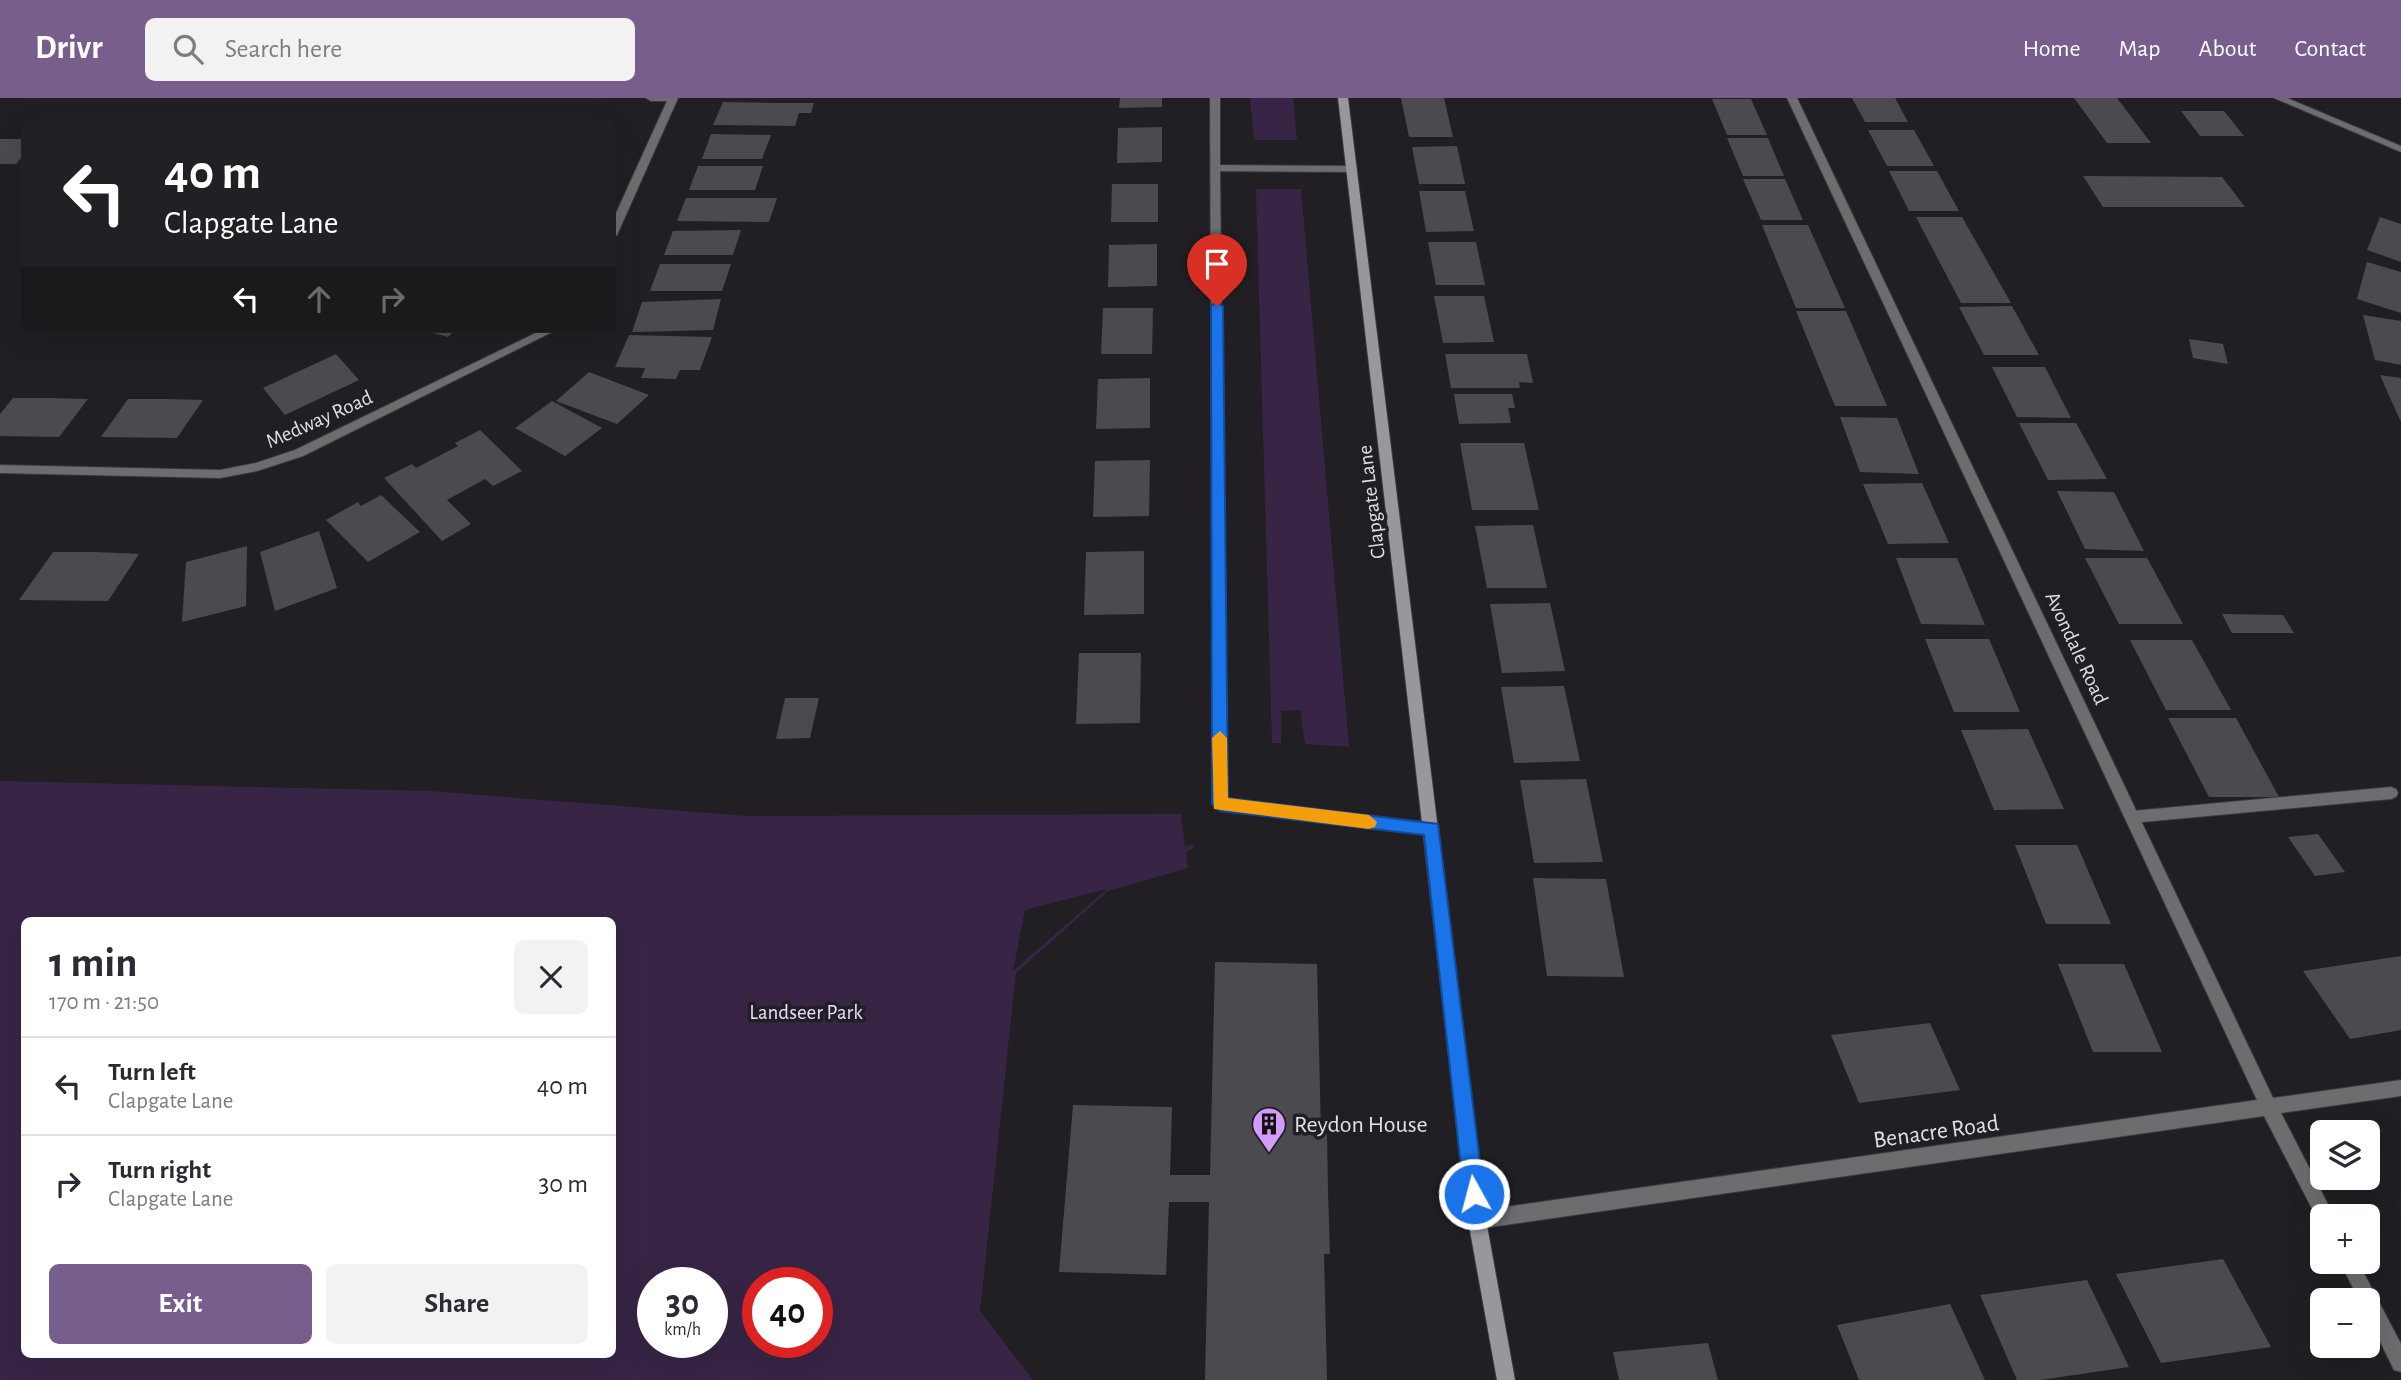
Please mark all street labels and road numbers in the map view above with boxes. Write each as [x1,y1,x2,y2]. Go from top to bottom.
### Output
street label: Medway Road [263,387,376,452]
street label: Clapgate Lane [1354,444,1389,560]
street label: Avondale Road [2041,589,2112,708]
street label: Benacre Road [1872,1111,2001,1153]

